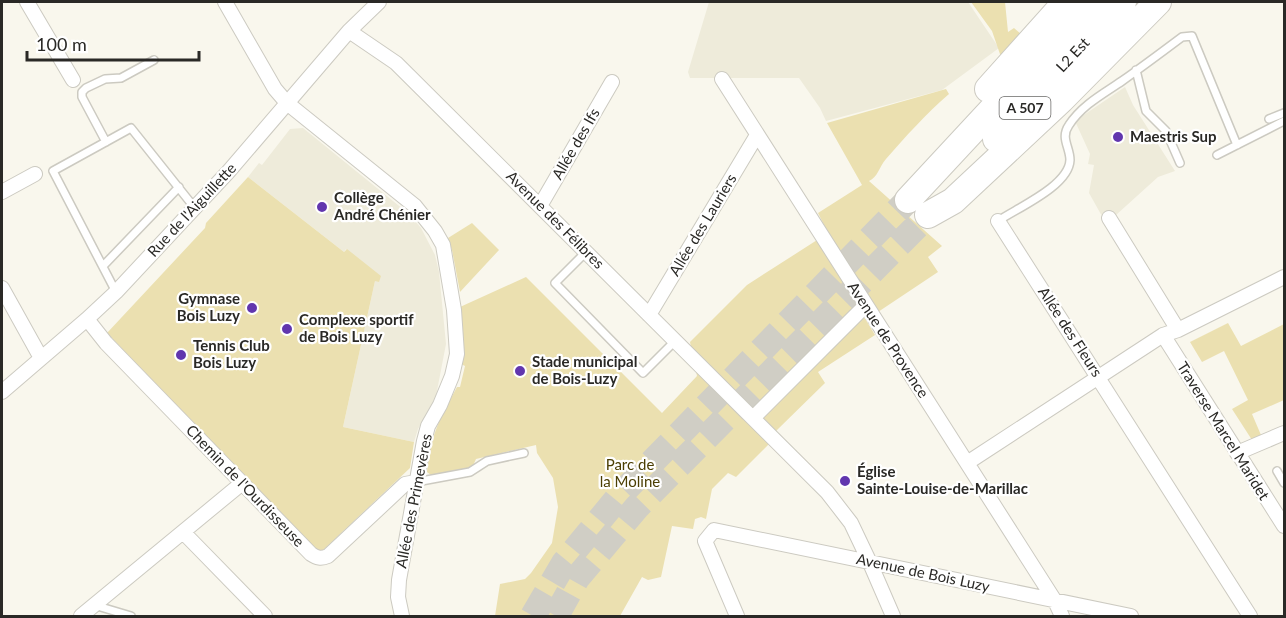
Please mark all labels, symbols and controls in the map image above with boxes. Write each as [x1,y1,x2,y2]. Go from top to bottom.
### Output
scale bar [27,24,200,62]
text: 100 m [36,33,87,55]
street label: L2 Est [1052,33,1093,75]
road number: A 507 [1000,97,1050,119]
street label: Allée des Ifs [548,105,603,182]
place label: Maestris Sup [1130,127,1217,145]
marker: Maestris Sup [1111,130,1125,144]
street label: Rue de l'Aiguillette [143,159,239,260]
street label: Avenue des Félibres [503,167,608,272]
street label: Allée des Lauriers [665,170,740,279]
place label: Collège André Chénier [333,188,431,223]
marker: Collège André Chénier [315,200,329,214]
street label: Avenue de Provence [845,278,933,401]
street label: Allée des Fleurs [1035,283,1107,380]
place label: Gymnase Bois Luzy [177,289,240,324]
marker: Gymnase Bois Luzy [245,301,259,315]
place label: Complexe sportif de Bois Luzy [299,310,414,345]
marker: Complexe sportif de Bois Luzy [280,322,294,336]
place label: Tennis Club Bois Luzy [193,336,270,371]
marker: Tennis Club Bois Luzy [174,348,188,362]
place label: Stade municipal de Bois-Luzy [532,352,637,387]
street label: Traverse Marcel Maridet [1174,358,1274,503]
marker: Stade municipal de Bois-Luzy [513,364,527,378]
street label: Chemin de l'Ourdisseuse [183,421,309,550]
street label: Allée des Primevères [391,432,435,570]
park label: Parc de la Moline [600,455,660,490]
place label: Église Sainte-Louise-de-Marillac [857,462,1028,497]
marker: Église Sainte-Louise-de-Marillac [838,474,852,488]
street label: Avenue de Bois Luzy [855,549,992,595]

